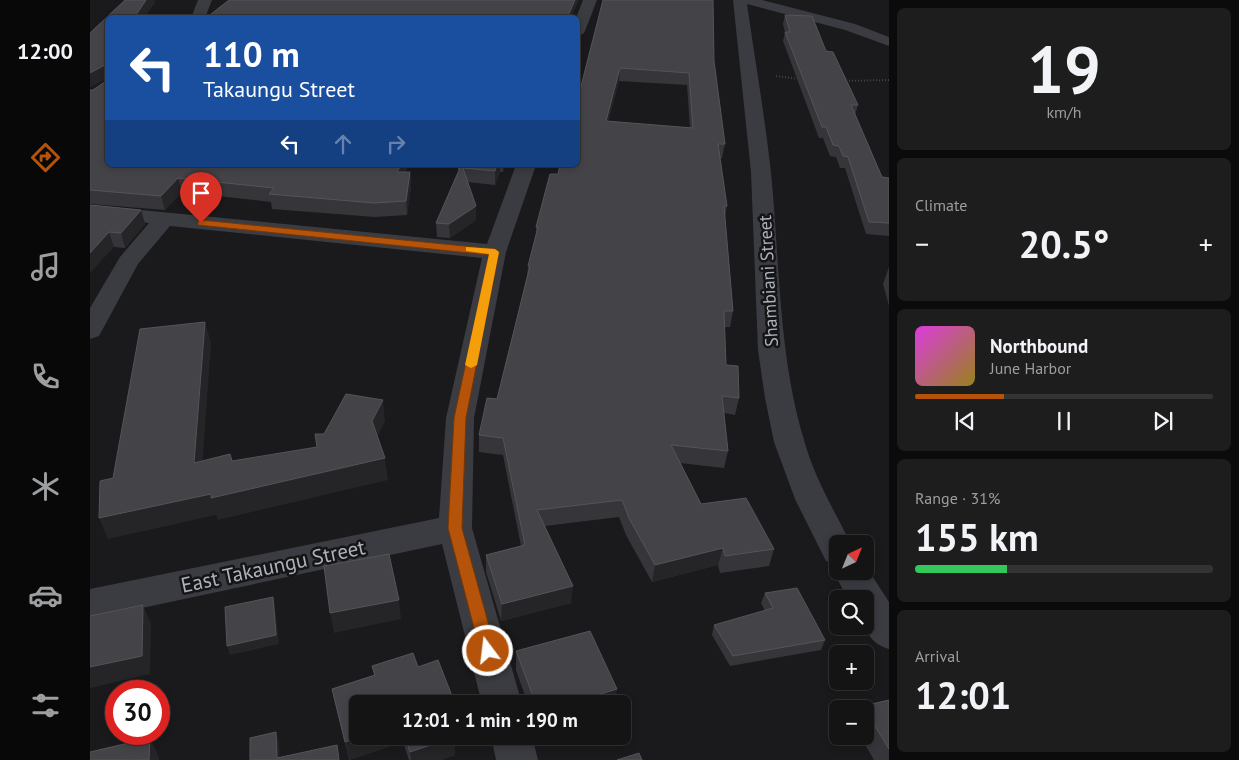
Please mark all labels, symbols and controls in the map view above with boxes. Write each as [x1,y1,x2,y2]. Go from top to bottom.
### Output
text: 19 [1027,27,1101,111]
text: 110 m [203,31,300,77]
icon: left [120,35,185,100]
text: 12:00 [17,37,73,65]
text: Takaungu Street [203,75,355,103]
text: km/h [1046,102,1082,122]
icon: left [276,130,304,158]
icon: ahead [329,130,357,158]
icon: right [382,130,410,158]
icon: directions [28,140,63,175]
pin [180,172,222,223]
icon: arrive [187,179,215,207]
text: Climate [915,195,967,215]
street label: Shambiani Street [753,215,783,347]
text: 20.5° [1019,219,1109,268]
text: − [915,225,929,262]
text: + [1199,225,1213,262]
icon: music [28,249,63,284]
text: Northbound [990,334,1088,358]
text: June Harbor [990,358,1071,378]
icon: phone [28,359,63,394]
icon: previous [951,407,979,435]
icon: pause [1050,407,1078,435]
icon: next [1149,407,1177,435]
icon: climate [28,469,63,504]
text: Range · 31% [915,488,1000,508]
text: 155 km [915,512,1039,561]
street label: East Takaungu Street [178,533,368,599]
north arrow [829,535,874,580]
map controls [829,535,874,745]
icon: car [28,578,63,613]
button: search [829,590,874,635]
position arrow [461,624,513,676]
button: + [829,645,874,690]
text: Arrival [915,646,960,666]
text: 12:01 [915,670,1011,719]
speed limit sign: 30 [105,680,170,745]
icon: filters [28,688,63,723]
button: − [829,700,874,745]
text: 12:01 · 1 min · 190 m [402,708,578,732]

